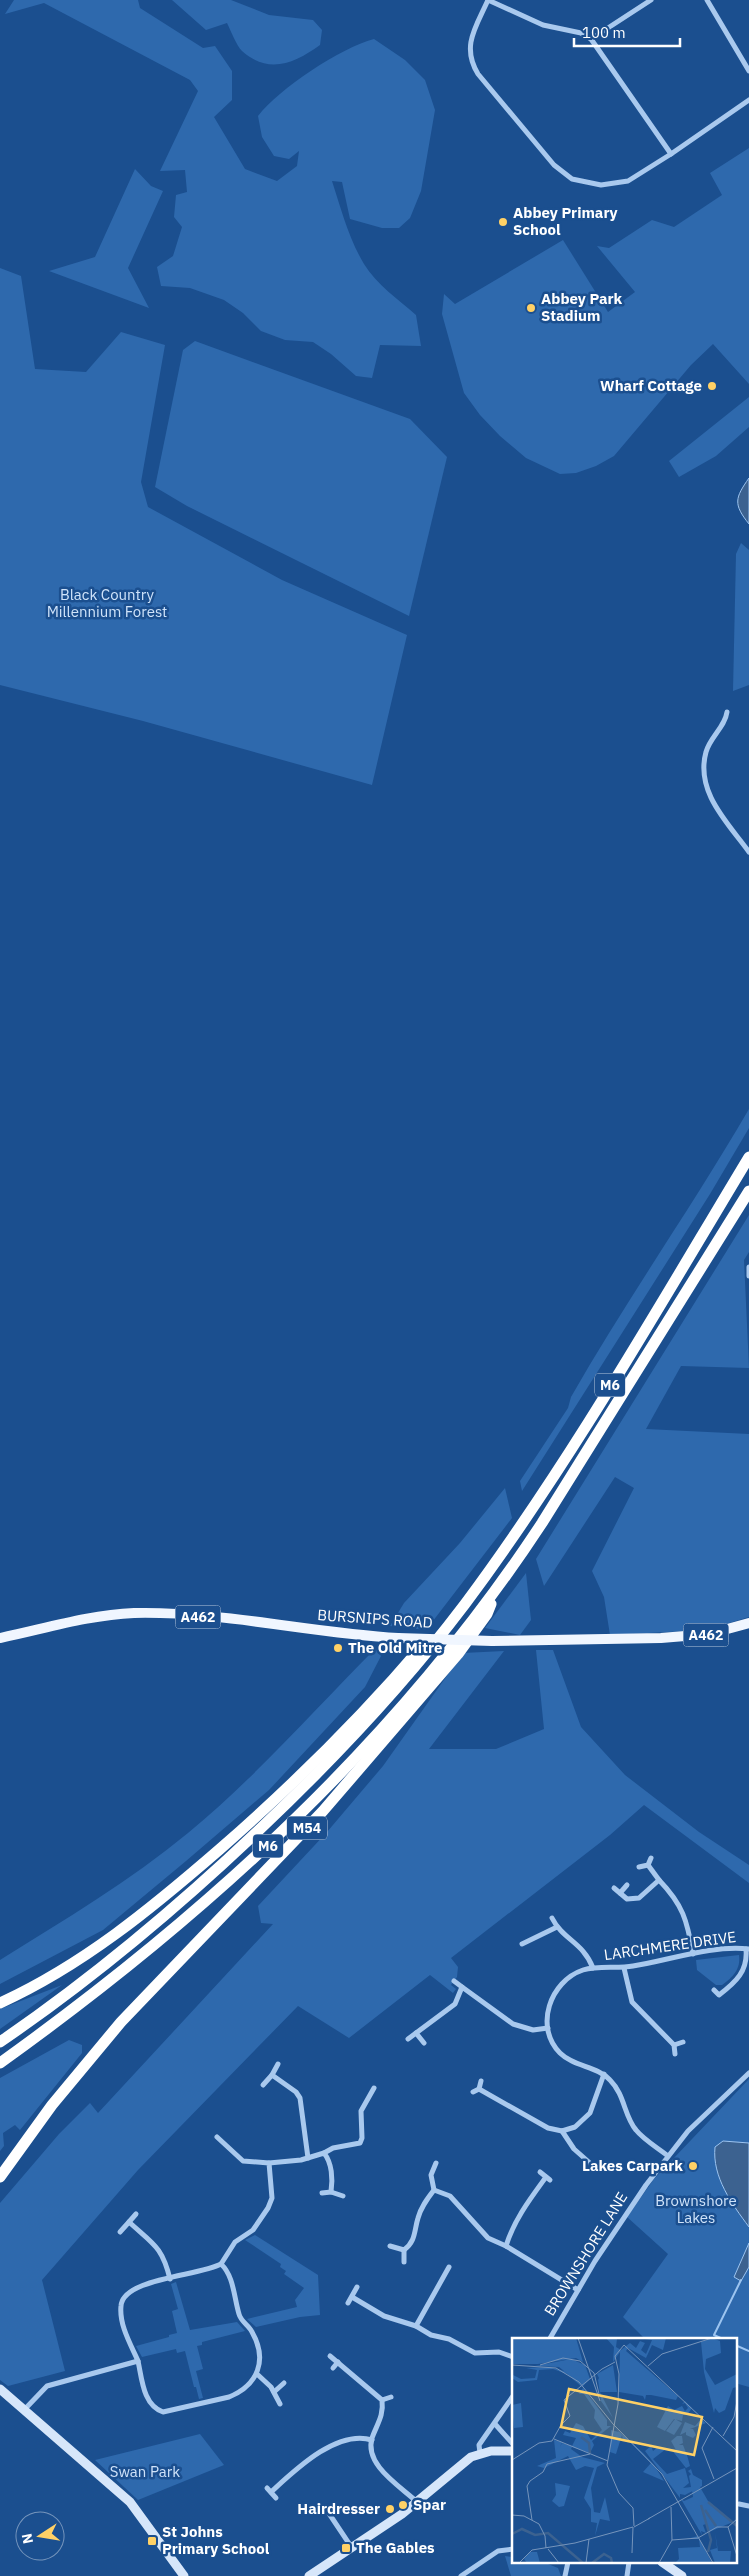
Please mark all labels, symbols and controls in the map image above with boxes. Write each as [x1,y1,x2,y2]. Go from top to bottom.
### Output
scale bar [574,15,680,47]
text: 100 m [582,23,626,42]
place label: Abbey Primary School [513,203,618,239]
marker: Abbey Primary School [497,216,509,228]
place label: Abbey Park Stadium [541,289,623,325]
marker: Abbey Park Stadium [525,302,537,314]
place label: Wharf Cottage [600,376,702,395]
marker: Wharf Cottage [706,380,718,392]
park label: Black Country Millennium Forest [47,585,167,621]
road number: M6 [595,1374,625,1396]
road number: A462 [176,1605,220,1628]
street label: BURSNIPS ROAD [317,1605,433,1632]
road number: A462 [684,1624,728,1646]
place label: The Old Mitre [348,1638,442,1657]
marker: The Old Mitre [332,1642,344,1654]
road number: M54 [287,1816,327,1840]
road number: M6 [253,1834,283,1858]
street label: LARCHMERE DRIVE [603,1927,737,1964]
place label: Lakes Carpark [582,2156,683,2175]
marker: Lakes Carpark [687,2160,699,2172]
street label: BROWNSHORE LANE [540,2188,631,2319]
park label: Brownshore Lakes [655,2191,737,2227]
inset map [512,2338,736,2564]
park label: Swan Park [110,2462,180,2481]
place label: Spar [413,2495,446,2514]
place label: Hairdresser [297,2499,380,2518]
marker: Spar [397,2499,409,2511]
marker: Hairdresser [384,2503,396,2515]
north arrow [15,2511,65,2561]
place label: St Johns Primary School [162,2522,270,2558]
text: N [17,2532,37,2546]
marker: St Johns Primary School [146,2535,158,2547]
place label: The Gables [356,2538,435,2557]
marker: The Gables [340,2542,352,2554]

